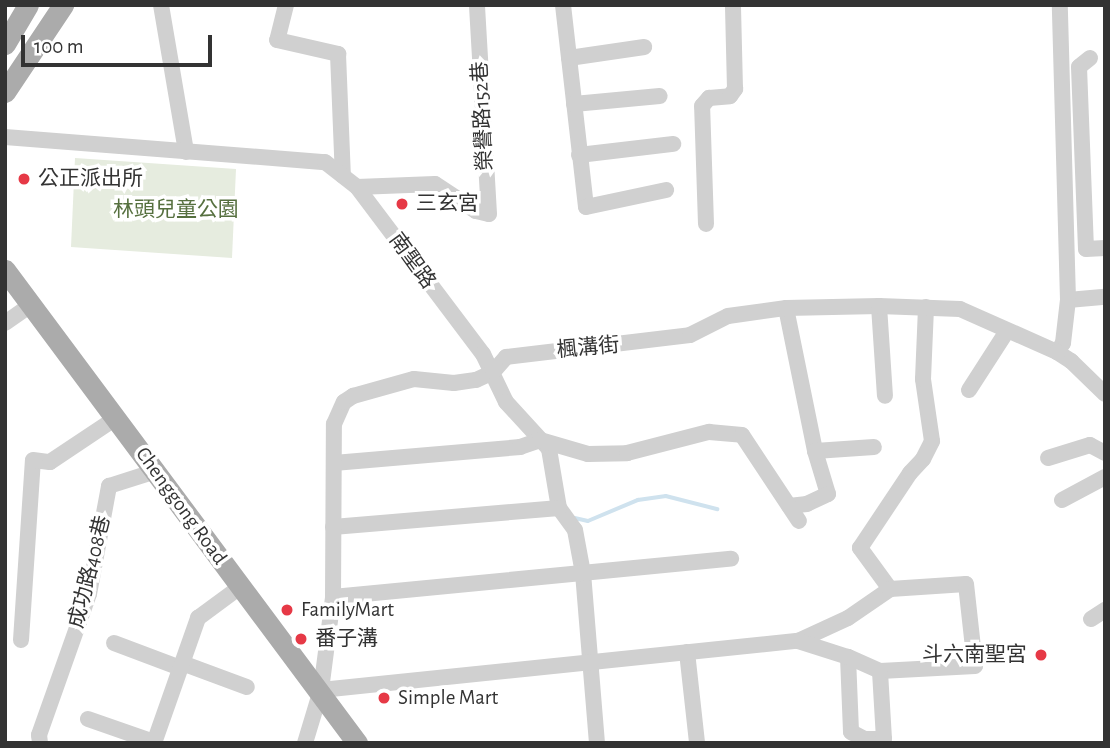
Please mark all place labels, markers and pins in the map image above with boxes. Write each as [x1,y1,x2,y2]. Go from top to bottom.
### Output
place label: 公正派出所 [38,166,143,192]
marker: 公正派出所 [16,171,32,187]
place label: 三玄宮 [416,191,479,217]
marker: 三玄宮 [394,196,410,212]
place label: FamilyMart [301,597,394,623]
marker: FamilyMart [279,602,295,618]
place label: 番子溝 [315,626,378,652]
marker: 番子溝 [293,631,309,647]
place label: 斗六南聖宮 [922,642,1027,668]
marker: 斗六南聖宮 [1033,647,1049,663]
place label: Simple Mart [398,685,498,711]
marker: Simple Mart [376,690,392,706]

